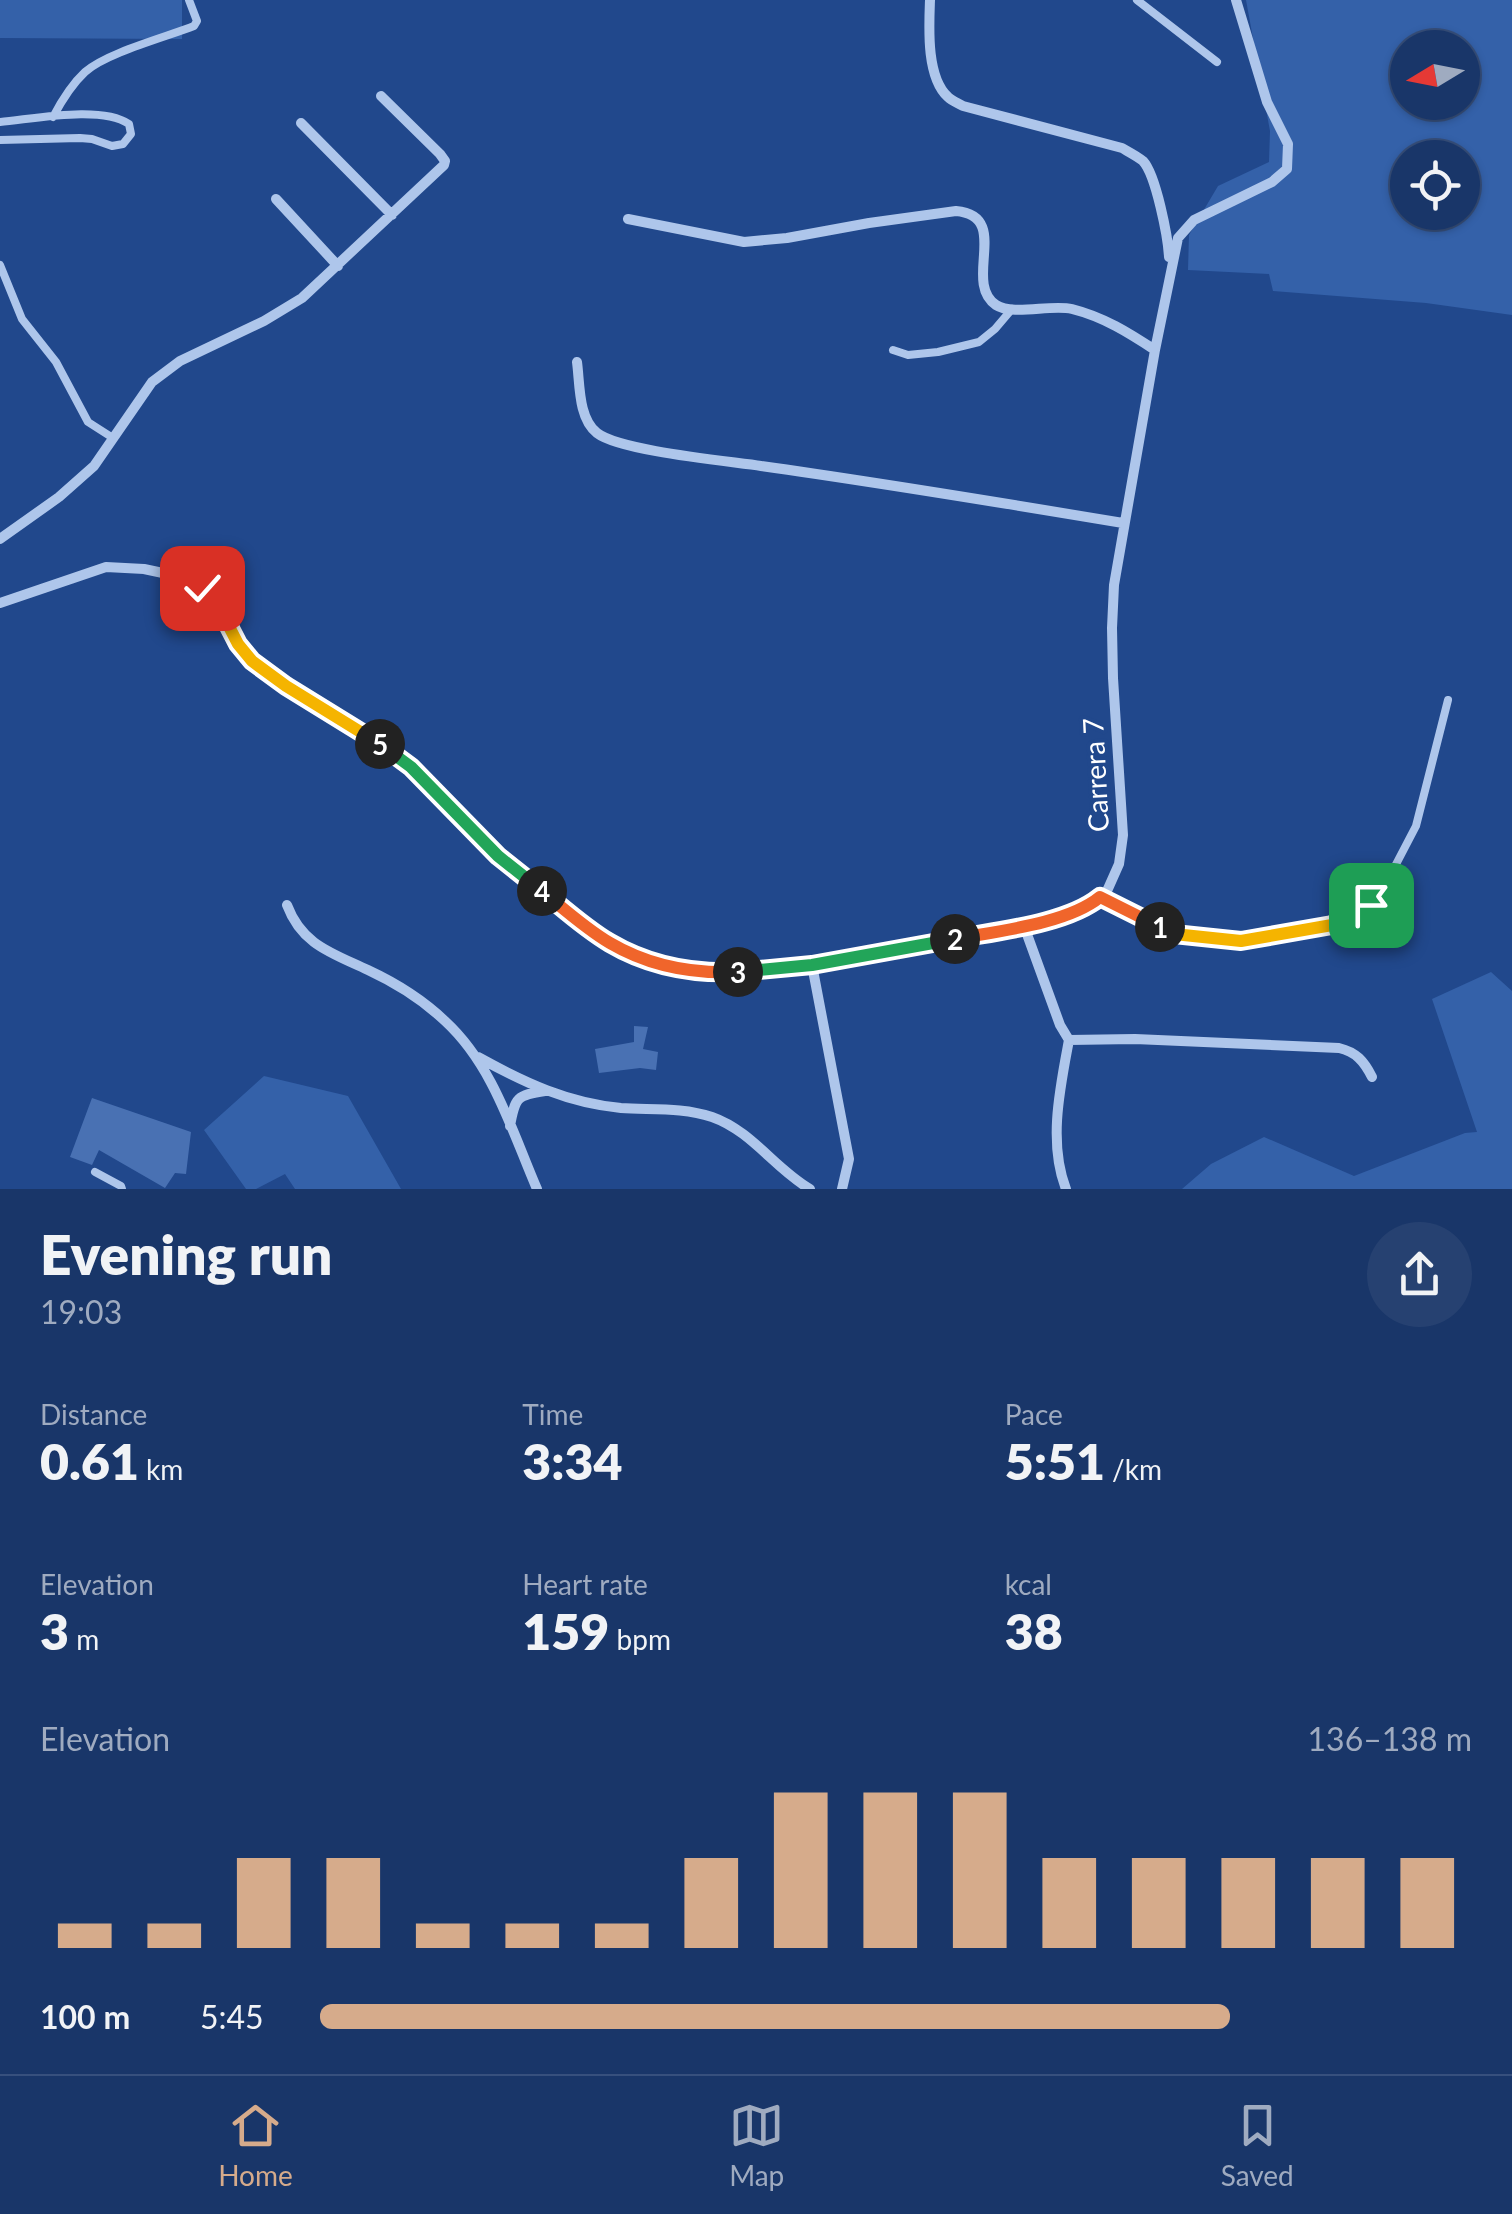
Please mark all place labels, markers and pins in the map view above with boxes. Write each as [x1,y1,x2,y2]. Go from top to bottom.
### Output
pin [160,546,245,631]
pin: 5 [355,719,405,769]
pin [1329,863,1414,948]
pin: 4 [517,866,567,916]
pin: 1 [1135,902,1185,952]
pin: 2 [930,914,980,964]
pin: 3 [713,947,763,997]

